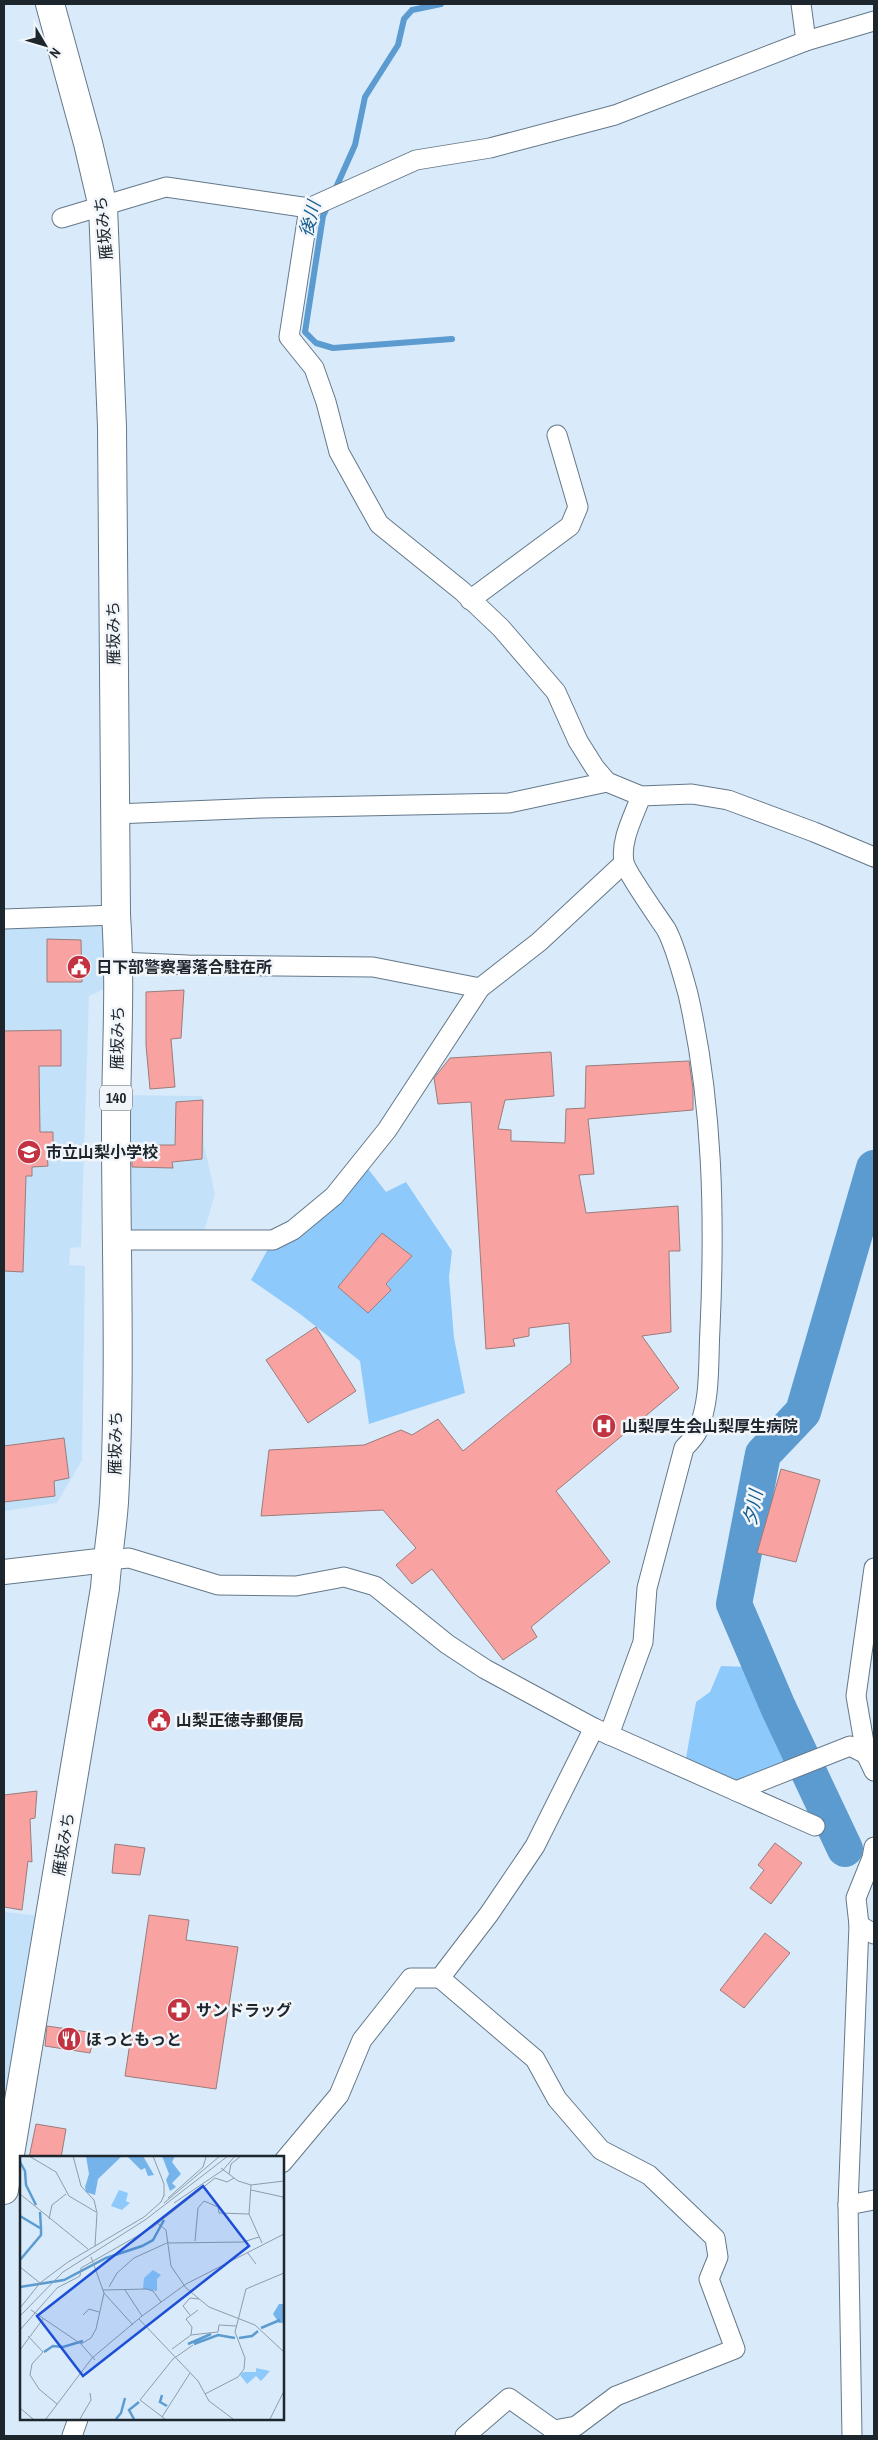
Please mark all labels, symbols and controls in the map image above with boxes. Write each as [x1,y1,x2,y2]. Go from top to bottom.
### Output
north arrow [20,20,70,70]
text: N [46,44,65,62]
street label: 雁坂みち [89,195,117,261]
water label: 後川 [293,196,327,239]
street label: 雁坂みち [101,601,125,665]
public building icon: 日下部警察署落合駐在所 [66,954,92,980]
place label: 日下部警察署落合駐在所 [96,956,272,978]
street label: 雁坂みち [105,1006,129,1070]
road number: 140 [100,1086,132,1110]
school or university icon: 市立山梨小学校 [16,1139,42,1165]
place label: 市立山梨小学校 [46,1141,158,1163]
street label: 雁坂みち [103,1411,127,1475]
hospital icon: 山梨厚生会山梨厚生病院 [591,1413,617,1439]
place label: 山梨厚生会山梨厚生病院 [622,1415,798,1437]
water label: 夕川 [737,1486,769,1528]
public building icon: 山梨正徳寺郵便局 [146,1707,172,1733]
place label: 山梨正徳寺郵便局 [176,1709,304,1731]
street label: 雁坂みち [47,1811,79,1877]
pharmacy icon: サンドラッグ [166,1997,192,2023]
place label: サンドラッグ [196,1999,292,2021]
restaurant icon: ほっともっと [56,2026,82,2052]
place label: ほっともっと [86,2028,182,2050]
inset map [20,2156,284,2420]

